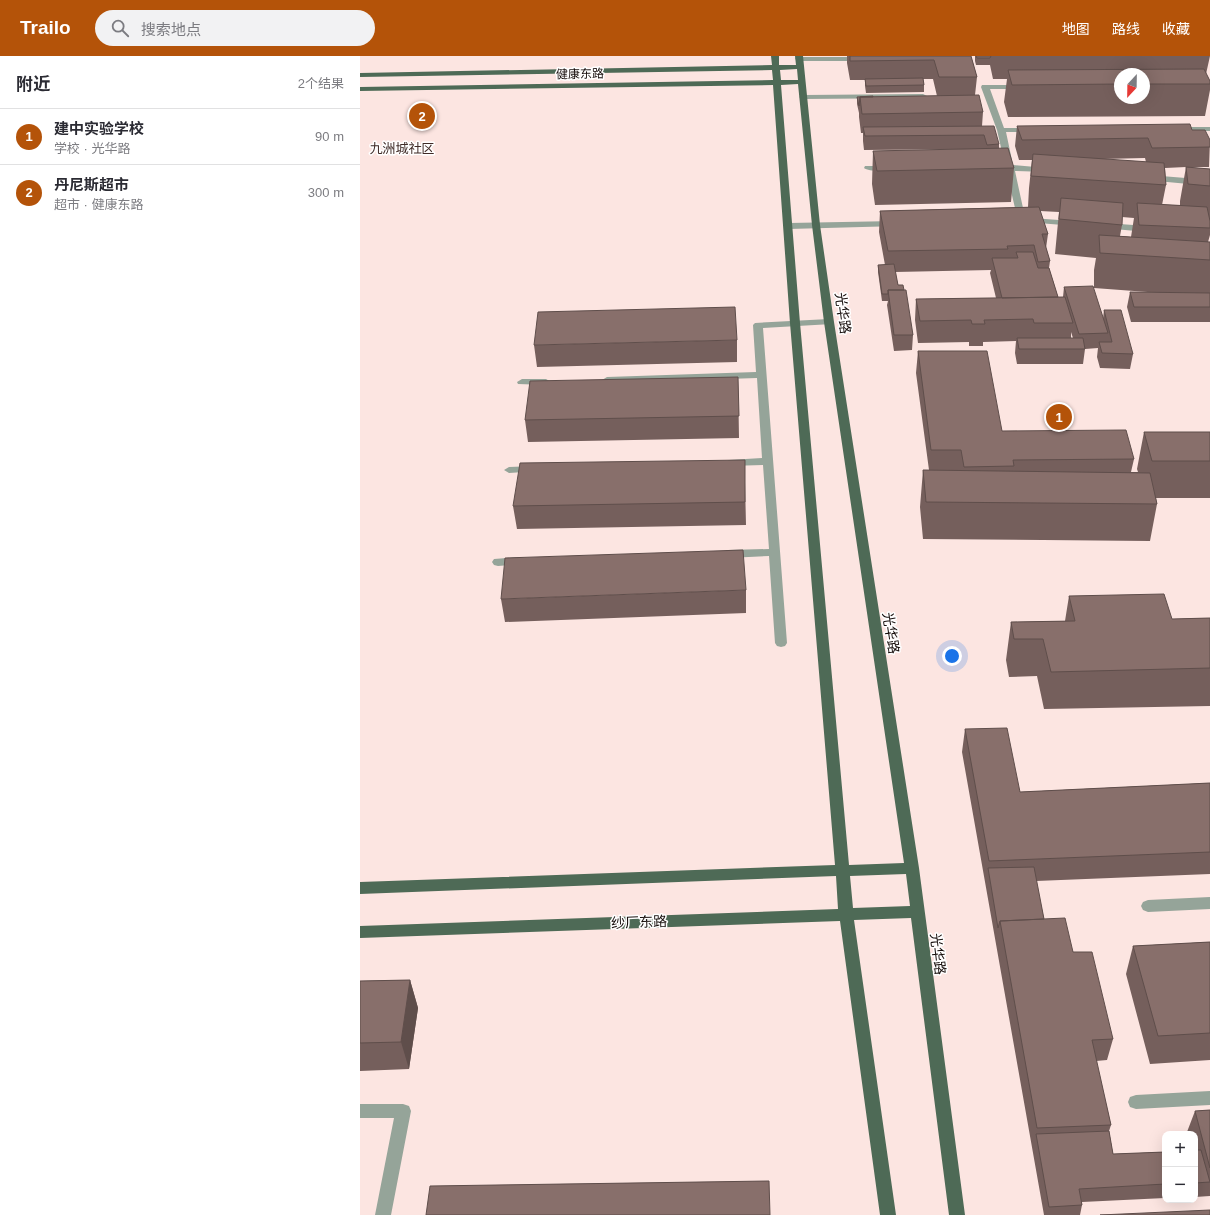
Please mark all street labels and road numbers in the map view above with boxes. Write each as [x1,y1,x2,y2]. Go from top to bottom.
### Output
street label: 健康东路 [556,67,604,81]
street label: 光华路 [832,291,854,335]
street label: 光华路 [880,611,902,655]
street label: 纱厂东路 [611,913,667,931]
street label: 光华路 [928,932,948,976]

